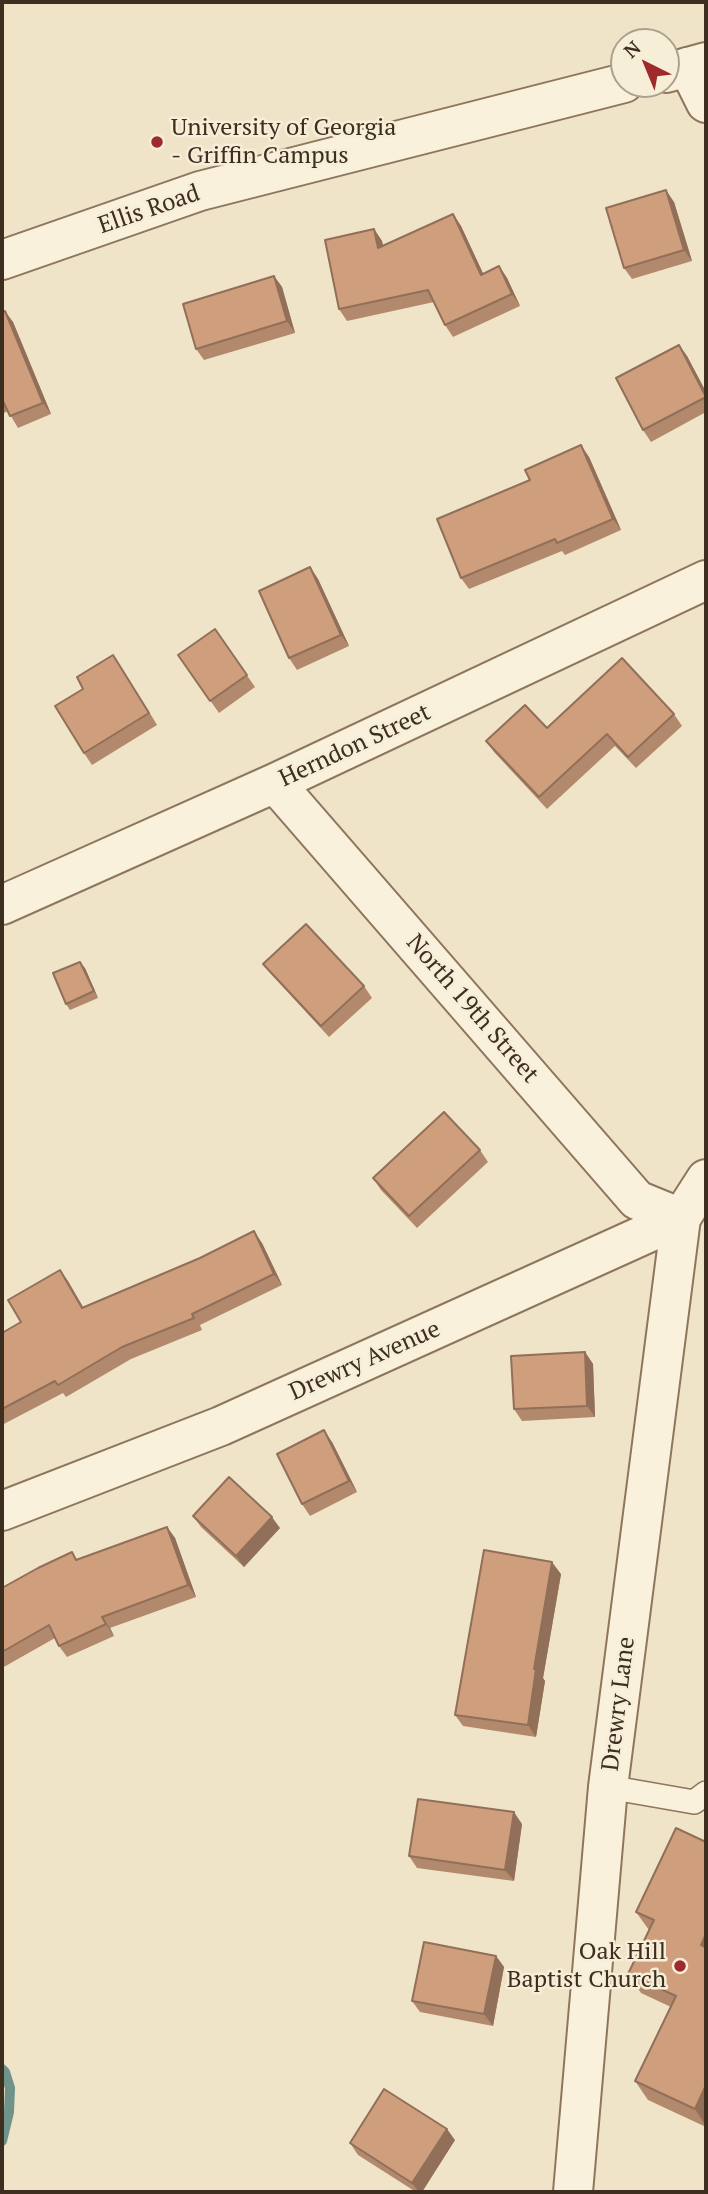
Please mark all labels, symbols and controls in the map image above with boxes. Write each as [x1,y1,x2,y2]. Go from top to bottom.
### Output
north arrow [610,28,680,98]
text: N [618,35,645,63]
place label: University of Georgia - Griffin Campus [171,114,396,170]
marker: University of Georgia - Griffin Campus [149,134,165,150]
street label: Ellis Road [94,179,204,241]
street label: Herndon Street [275,698,435,794]
street label: North 19th Street [400,929,544,1089]
street label: Drewry Avenue [285,1315,445,1407]
street label: Drewry Lane [596,1635,642,1773]
place label: Oak Hill Baptist Church [507,1938,666,1994]
marker: Oak Hill Baptist Church [672,1958,688,1974]

